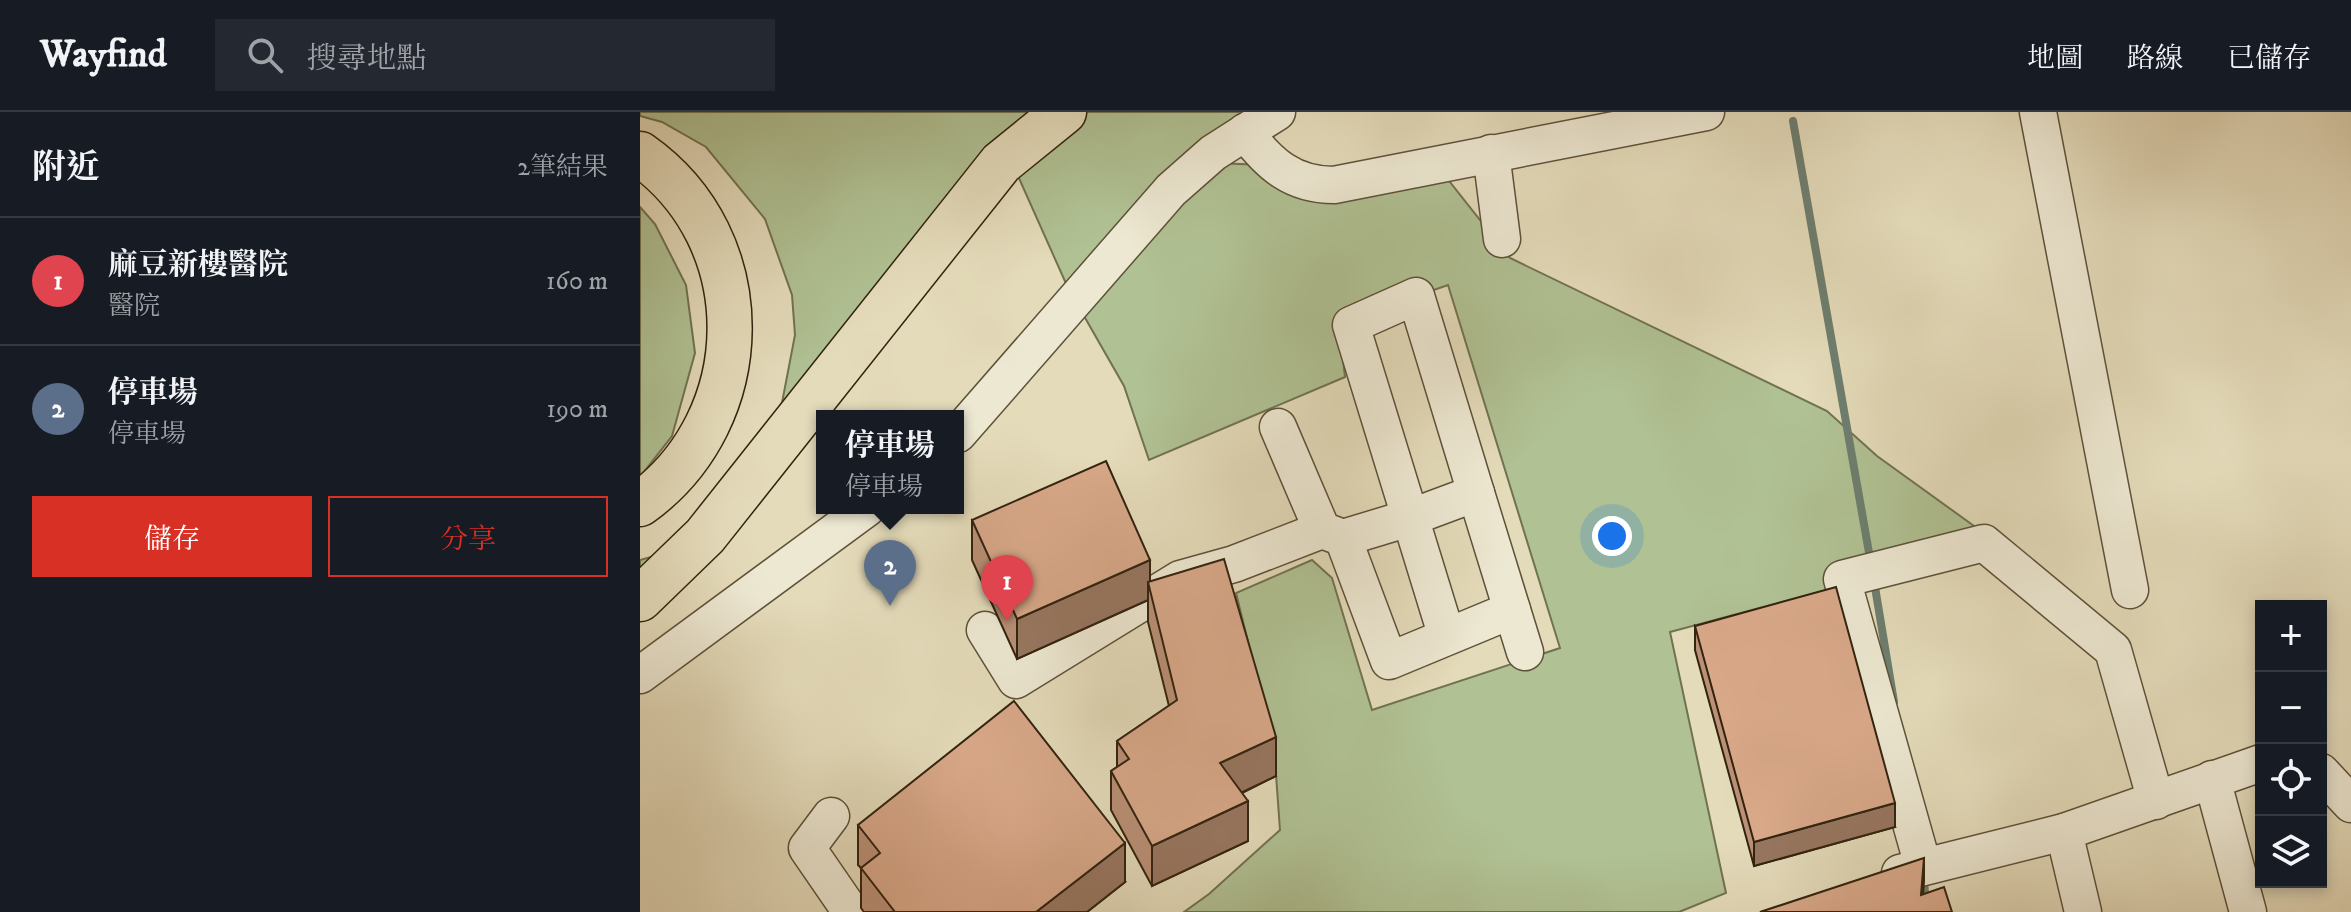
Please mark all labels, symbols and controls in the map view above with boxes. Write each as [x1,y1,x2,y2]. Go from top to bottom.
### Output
search box [215,19,775,91]
text: Wayfind [40,31,167,79]
icon: search [243,33,287,77]
text: 搜尋地點 [307,41,427,78]
text: 地圖 [2027,41,2083,76]
text: 路線 [2127,41,2183,76]
text: 已儲存 [2227,41,2311,76]
text: 附近 [32,147,100,189]
text: 2筆結果 [517,151,608,184]
text: 麻豆新樓醫院 [108,247,288,284]
text: 1 [53,265,63,298]
text: 160 m [546,265,608,298]
text: 醫院 [108,290,160,323]
text: 停車場 [108,375,198,412]
text: 2 [52,393,64,426]
text: 190 m [546,393,608,426]
popup [816,410,964,514]
text: 停車場 [108,418,186,451]
text: 停車場 [845,428,935,465]
text: 停車場 [845,471,923,504]
button: 儲存 [32,496,312,577]
button: 分享 [328,496,608,577]
your location [1592,516,1632,556]
pin: 2 [864,540,916,606]
pin: 1 [981,555,1033,621]
map controls [2255,600,2327,888]
button: + [2255,600,2327,672]
button: − [2255,672,2327,744]
button: locate [2255,744,2327,816]
button: layers [2255,816,2327,888]

